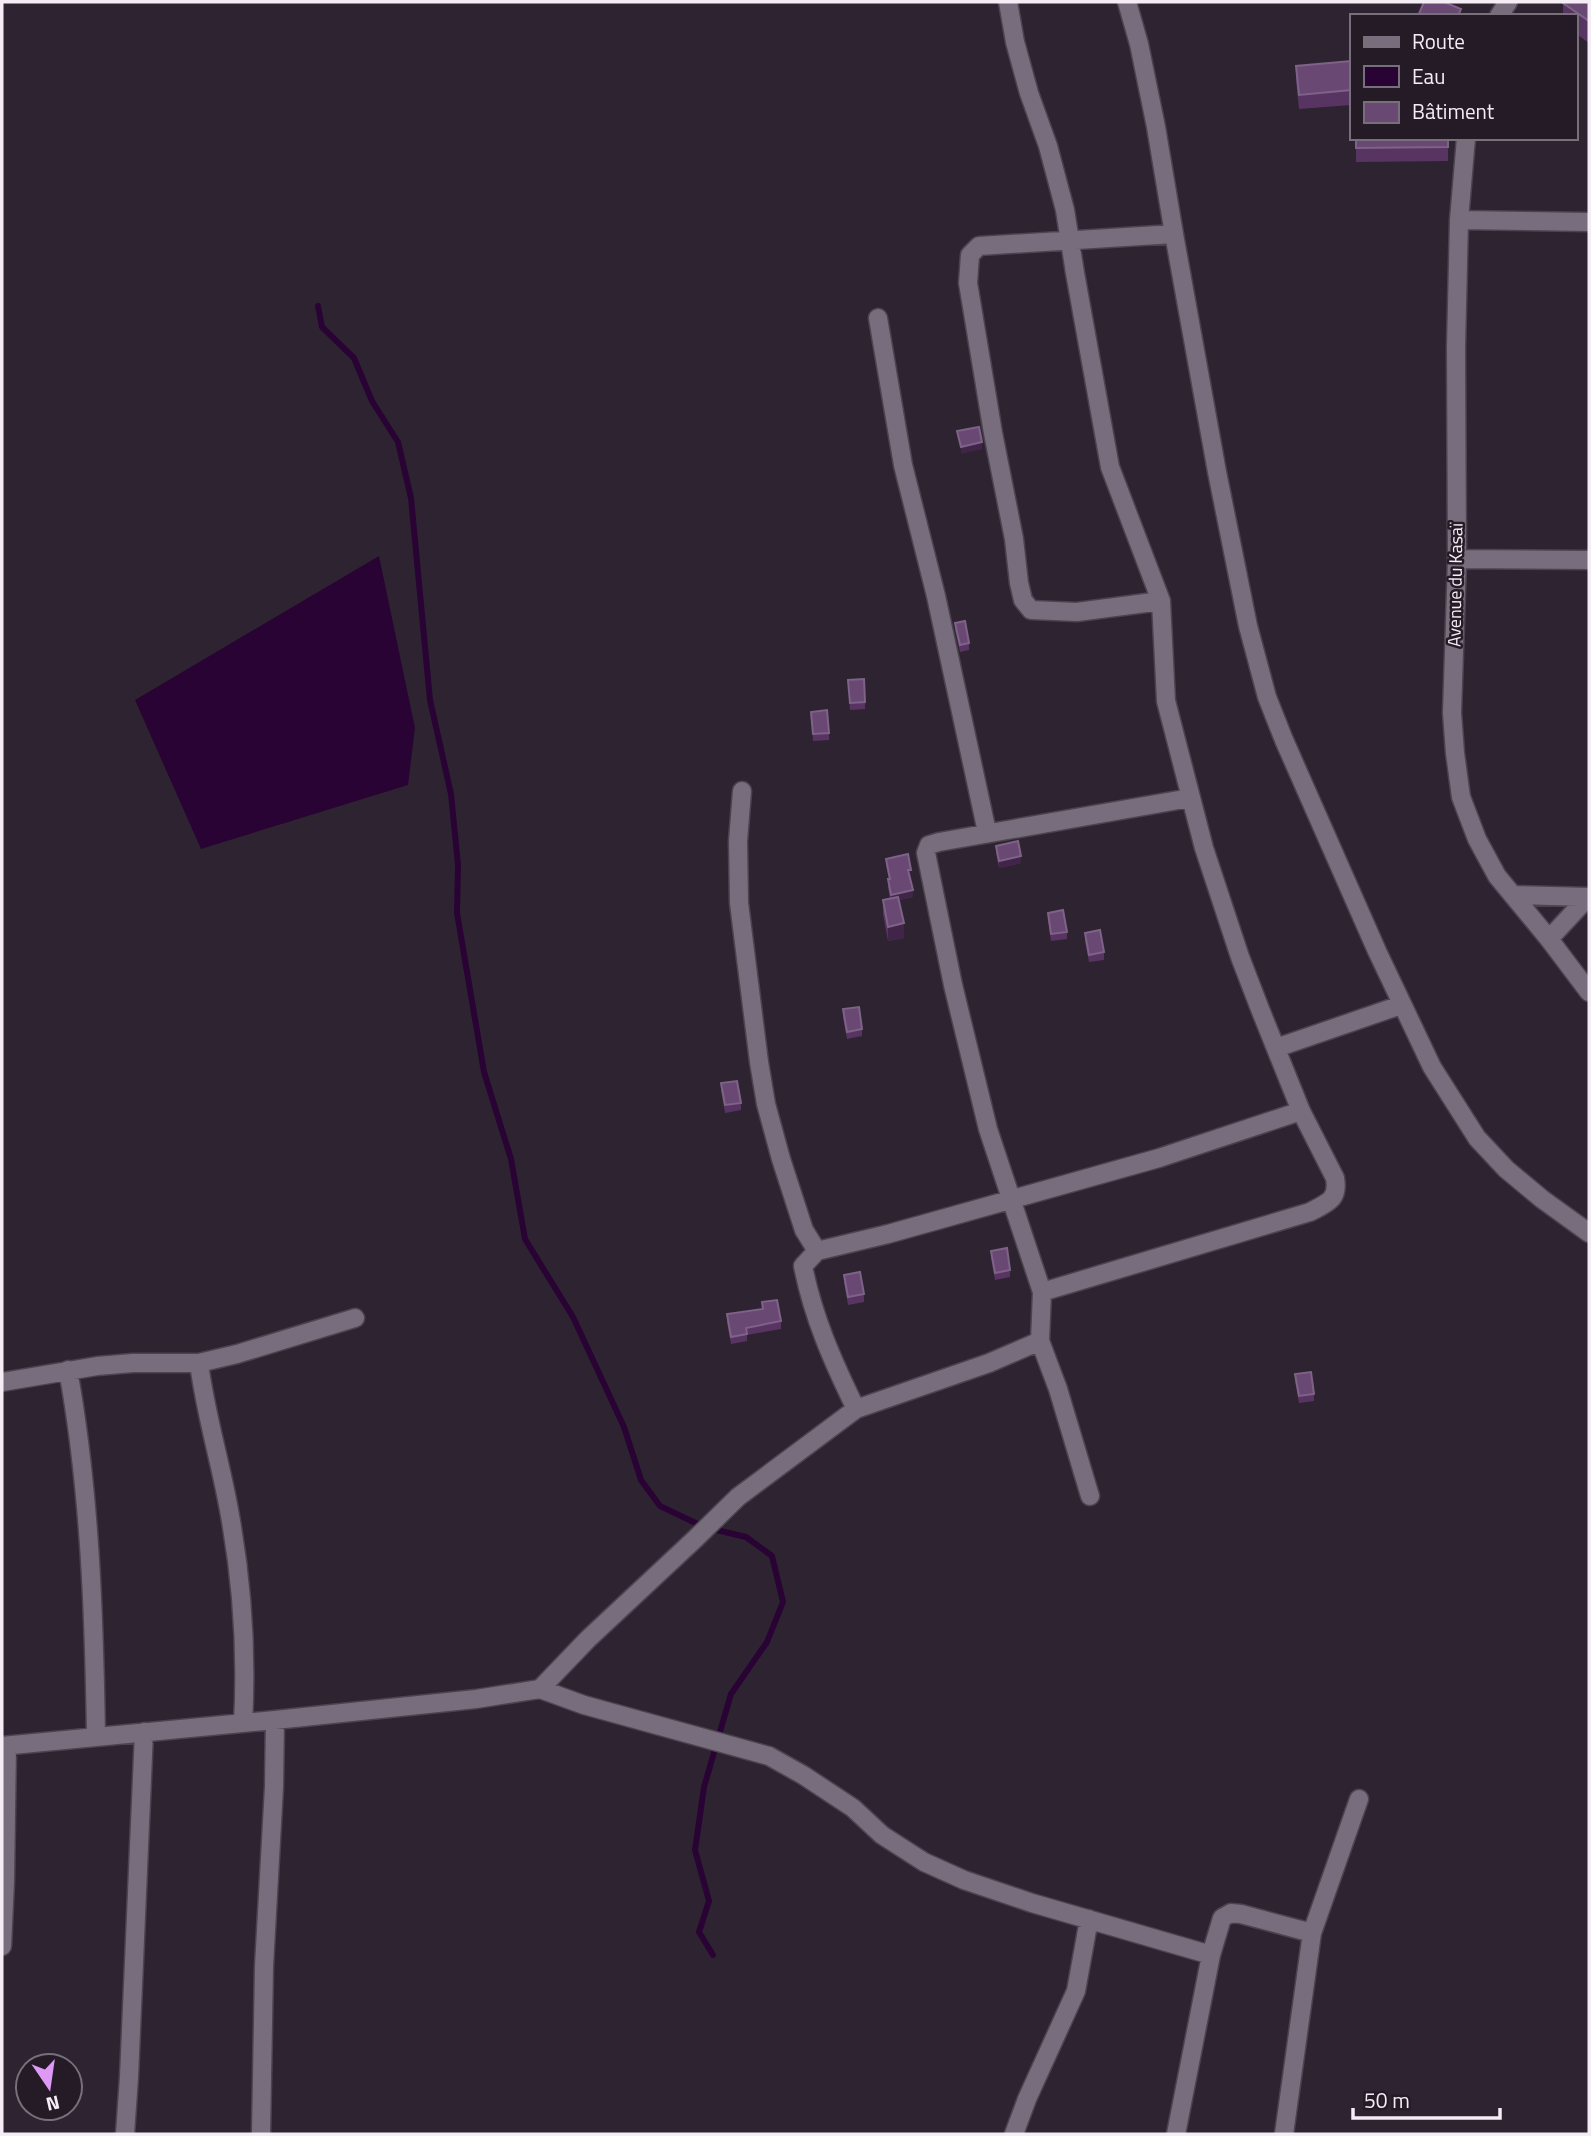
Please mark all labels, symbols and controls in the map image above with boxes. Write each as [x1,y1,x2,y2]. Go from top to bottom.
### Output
legend [1350,14,1577,140]
text: Route [1412,25,1465,57]
text: Eau [1412,60,1445,92]
text: Bâtiment [1412,95,1495,127]
street label: Avenue du Kasaï [1440,522,1470,647]
north arrow [14,2052,84,2122]
scale bar [1353,2076,1500,2120]
text: 50 m [1364,2084,1410,2116]
text: N [43,2088,63,2120]

